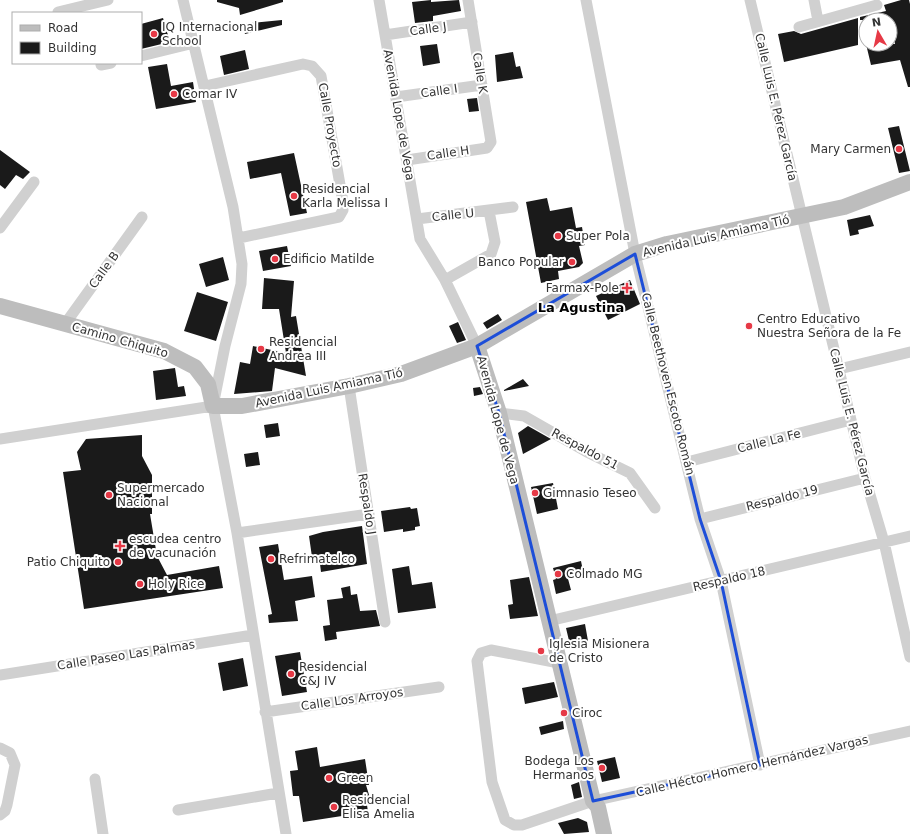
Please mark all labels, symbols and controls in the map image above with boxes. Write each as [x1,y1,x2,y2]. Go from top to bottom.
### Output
legend [12,12,142,64]
north arrow [858,12,898,52]
text: N [871,15,882,30]
street label: Calle J [409,19,447,39]
place label: IQ Internacional School [162,20,257,48]
text: Road [48,21,78,35]
marker: IQ Internacional School [149,29,159,39]
street label: Calle Luis E. Pérez García [752,32,800,182]
text: Building [48,41,97,55]
street label: Avenida Lope de Vega [381,48,417,182]
street label: Calle K [470,51,490,96]
street label: Calle I [420,81,458,101]
street label: Calle Proyecto [316,82,344,168]
place label: Comar IV [182,87,238,101]
marker: Comar IV [169,89,179,99]
place label: Mary Carmen [810,142,891,156]
street label: Calle H [426,143,470,163]
marker: Mary Carmen [894,144,904,154]
place label: Residencial Karla Melissa I [302,182,388,210]
marker: Residencial Karla Melissa I [289,191,299,201]
street label: Calle U [431,206,475,224]
street label: Avenida Luis Amiama Tió [641,212,791,260]
place label: Super Pola [566,229,630,243]
marker: Super Pola [553,231,563,241]
street label: Calle B [86,249,122,291]
place label: Edificio Matilde [283,252,374,266]
marker: Edificio Matilde [270,254,280,264]
place label: Banco Popular [478,255,564,269]
marker: Banco Popular [567,257,577,267]
place label: Farmax-Pole [546,281,619,295]
marker: Farmax-Pole [622,283,632,293]
street label: Calle Beethoven Escoto Román [639,291,697,477]
district label: La Agustina [538,300,624,315]
place label: Centro Educativo Nuestra Señora de la Fe [757,312,901,340]
street label: Camino Chiquito [70,320,170,360]
marker: Centro Educativo Nuestra Señora de la Fe [744,321,754,331]
place label: Residencial Andrea III [269,335,337,363]
marker: Residencial Andrea III [256,344,266,354]
street label: Calle Luis E. Pérez García [827,347,877,497]
street label: Avenida Lope de Vega [474,354,522,486]
street label: Avenida Luis Amiama Tió [254,366,404,410]
street label: Respaldo 51 [549,426,621,472]
street label: Calle La Fe [736,426,802,456]
street label: Respaldo J [355,472,379,536]
place label: Supermercado Nacional [117,481,205,509]
street label: Respaldo 19 [745,482,819,514]
place label: Gimnasio Teseo [543,486,637,500]
marker: Gimnasio Teseo [530,488,540,498]
marker: Supermercado Nacional [104,490,114,500]
place label: escudea centro de vacunación [129,532,221,560]
marker: escudea centro de vacunación [114,540,126,552]
place label: Refrimatelco [279,552,355,566]
marker: Refrimatelco [266,554,276,564]
place label: Patio Chiquito [27,555,110,569]
marker: Patio Chiquito [113,557,123,567]
street label: Respaldo 18 [691,564,767,594]
place label: Colmado MG [566,567,643,581]
marker: Colmado MG [553,569,563,579]
place label: Holy Rice [148,577,204,591]
marker: Holy Rice [135,579,145,589]
street label: Calle Paseo Las Palmas [56,637,196,673]
place label: Iglesia Misionera de Cristo [549,637,650,665]
marker: Iglesia Misionera de Cristo [536,646,546,656]
place label: Residencial C&J IV [299,660,367,688]
marker: Residencial C&J IV [286,669,296,679]
street label: Calle Los Arroyos [300,685,404,713]
place label: Ciroc [572,706,602,720]
marker: Ciroc [559,708,569,718]
street label: Calle Héctor Homero Hernández Vargas [634,732,870,800]
place label: Bodega Los Hermanos [525,754,594,782]
marker: Bodega Los Hermanos [597,763,607,773]
place label: Green [337,771,373,785]
marker: Green [324,773,334,783]
place label: Residencial Elisa Amelia [342,793,415,821]
marker: Residencial Elisa Amelia [329,802,339,812]

